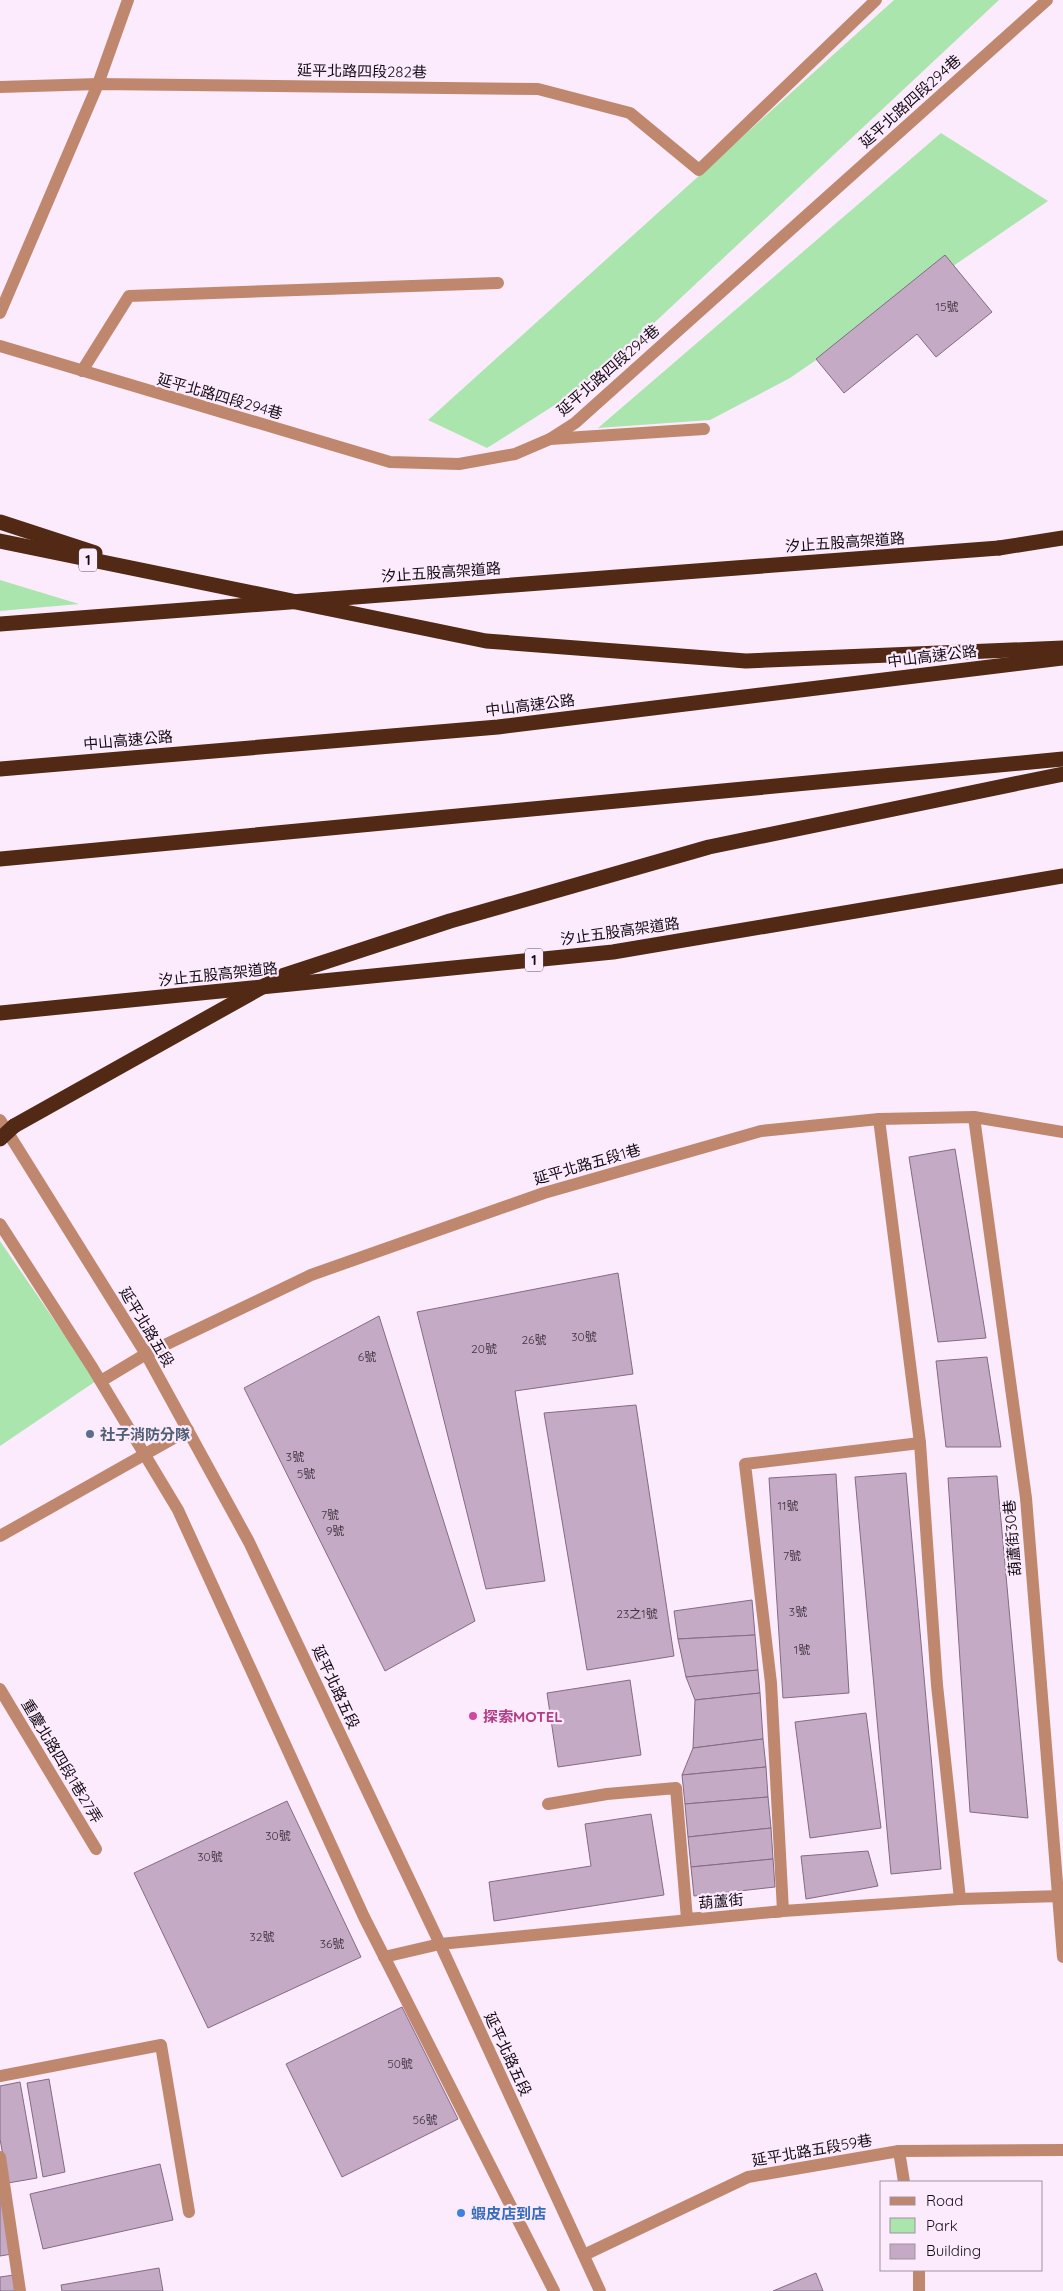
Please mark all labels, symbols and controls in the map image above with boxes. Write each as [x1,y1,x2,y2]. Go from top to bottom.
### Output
street label: 延平北路四段294巷 [855,51,965,151]
street label: 延平北路四段282巷 [297,60,427,82]
house number: 15號 [936,299,958,314]
street label: 延平北路四段294巷 [553,320,663,420]
street label: 延平北路四段294巷 [155,369,285,423]
street label: 汐止五股高架道路 [784,528,906,556]
road number: 1 [79,548,97,572]
street label: 汐止五股高架道路 [380,558,502,586]
street label: 中山高速公路 [886,641,978,671]
street label: 中山高速公路 [484,690,576,720]
street label: 中山高速公路 [82,727,174,753]
street label: 汐止五股高架道路 [559,913,681,949]
road number: 1 [525,948,543,972]
street label: 汐止五股高架道路 [157,958,279,990]
street label: 延平北路五段1巷 [531,1140,643,1188]
street label: 延平北路五段 [116,1284,178,1370]
house number: 30號 [571,1329,597,1344]
house number: 26號 [521,1332,547,1347]
house number: 20號 [471,1341,497,1356]
house number: 6號 [358,1349,376,1364]
place label: 社子消防分隊 [100,1425,190,1444]
marker: 社子消防分隊 [84,1428,96,1440]
house number: 3號 [286,1449,304,1464]
house number: 5號 [297,1466,315,1481]
house number: 11號 [778,1498,798,1513]
street label: 葫蘆街30巷 [999,1499,1025,1577]
house number: 7號 [321,1507,339,1522]
house number: 9號 [326,1523,344,1538]
house number: 7號 [783,1548,801,1563]
house number: 3號 [789,1604,807,1619]
house number: 23之1號 [616,1606,658,1621]
street label: 延平北路五段 [308,1642,364,1732]
house number: 1號 [794,1642,810,1657]
street label: 重慶北路四段1巷27弄 [17,1696,107,1826]
place label: 探索MOTEL [483,1707,563,1726]
marker: 探索MOTEL [467,1710,479,1722]
house number: 30號 [265,1828,291,1843]
house number: 30號 [197,1849,223,1864]
street label: 葫蘆街 [698,1890,744,1912]
house number: 32號 [250,1929,274,1944]
house number: 36號 [320,1936,344,1951]
street label: 延平北路五段 [480,2009,536,2099]
house number: 50號 [387,2056,413,2071]
house number: 56號 [413,2112,438,2127]
street label: 延平北路五段59巷 [751,2130,873,2170]
legend [880,2181,1043,2271]
text: Road [926,2191,963,2210]
place label: 蝦皮店到店 [471,2204,546,2223]
marker: 蝦皮店到店 [455,2207,467,2219]
text: Park [926,2216,958,2235]
text: Building [926,2241,981,2260]

